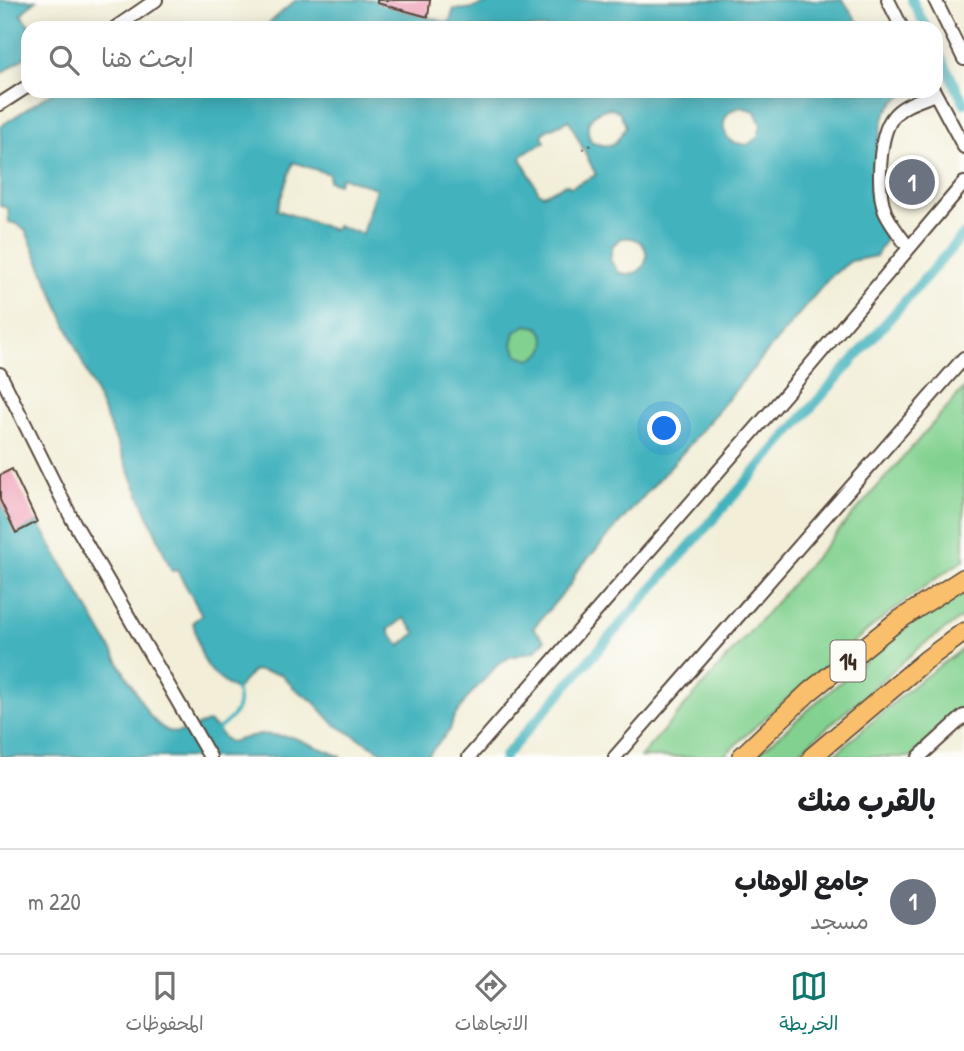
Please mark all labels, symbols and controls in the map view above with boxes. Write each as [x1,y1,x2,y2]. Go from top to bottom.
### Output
search box [21,21,943,98]
text: ابحث هنا [101,40,194,75]
icon: search [45,41,83,79]
pin: 1 [889,156,935,208]
your location [647,411,681,445]
road number: 14 [830,640,866,682]
text: بالقرب منك [798,780,936,820]
text: جامع الوهاب [735,863,869,898]
text: 220 m [28,886,81,917]
text: 1 [909,886,917,917]
text: مسجد [810,905,869,936]
tab: المحفوظات [126,967,204,1040]
tab: الاتجاهات [455,967,528,1040]
tab: الخريطة [779,967,838,1040]

